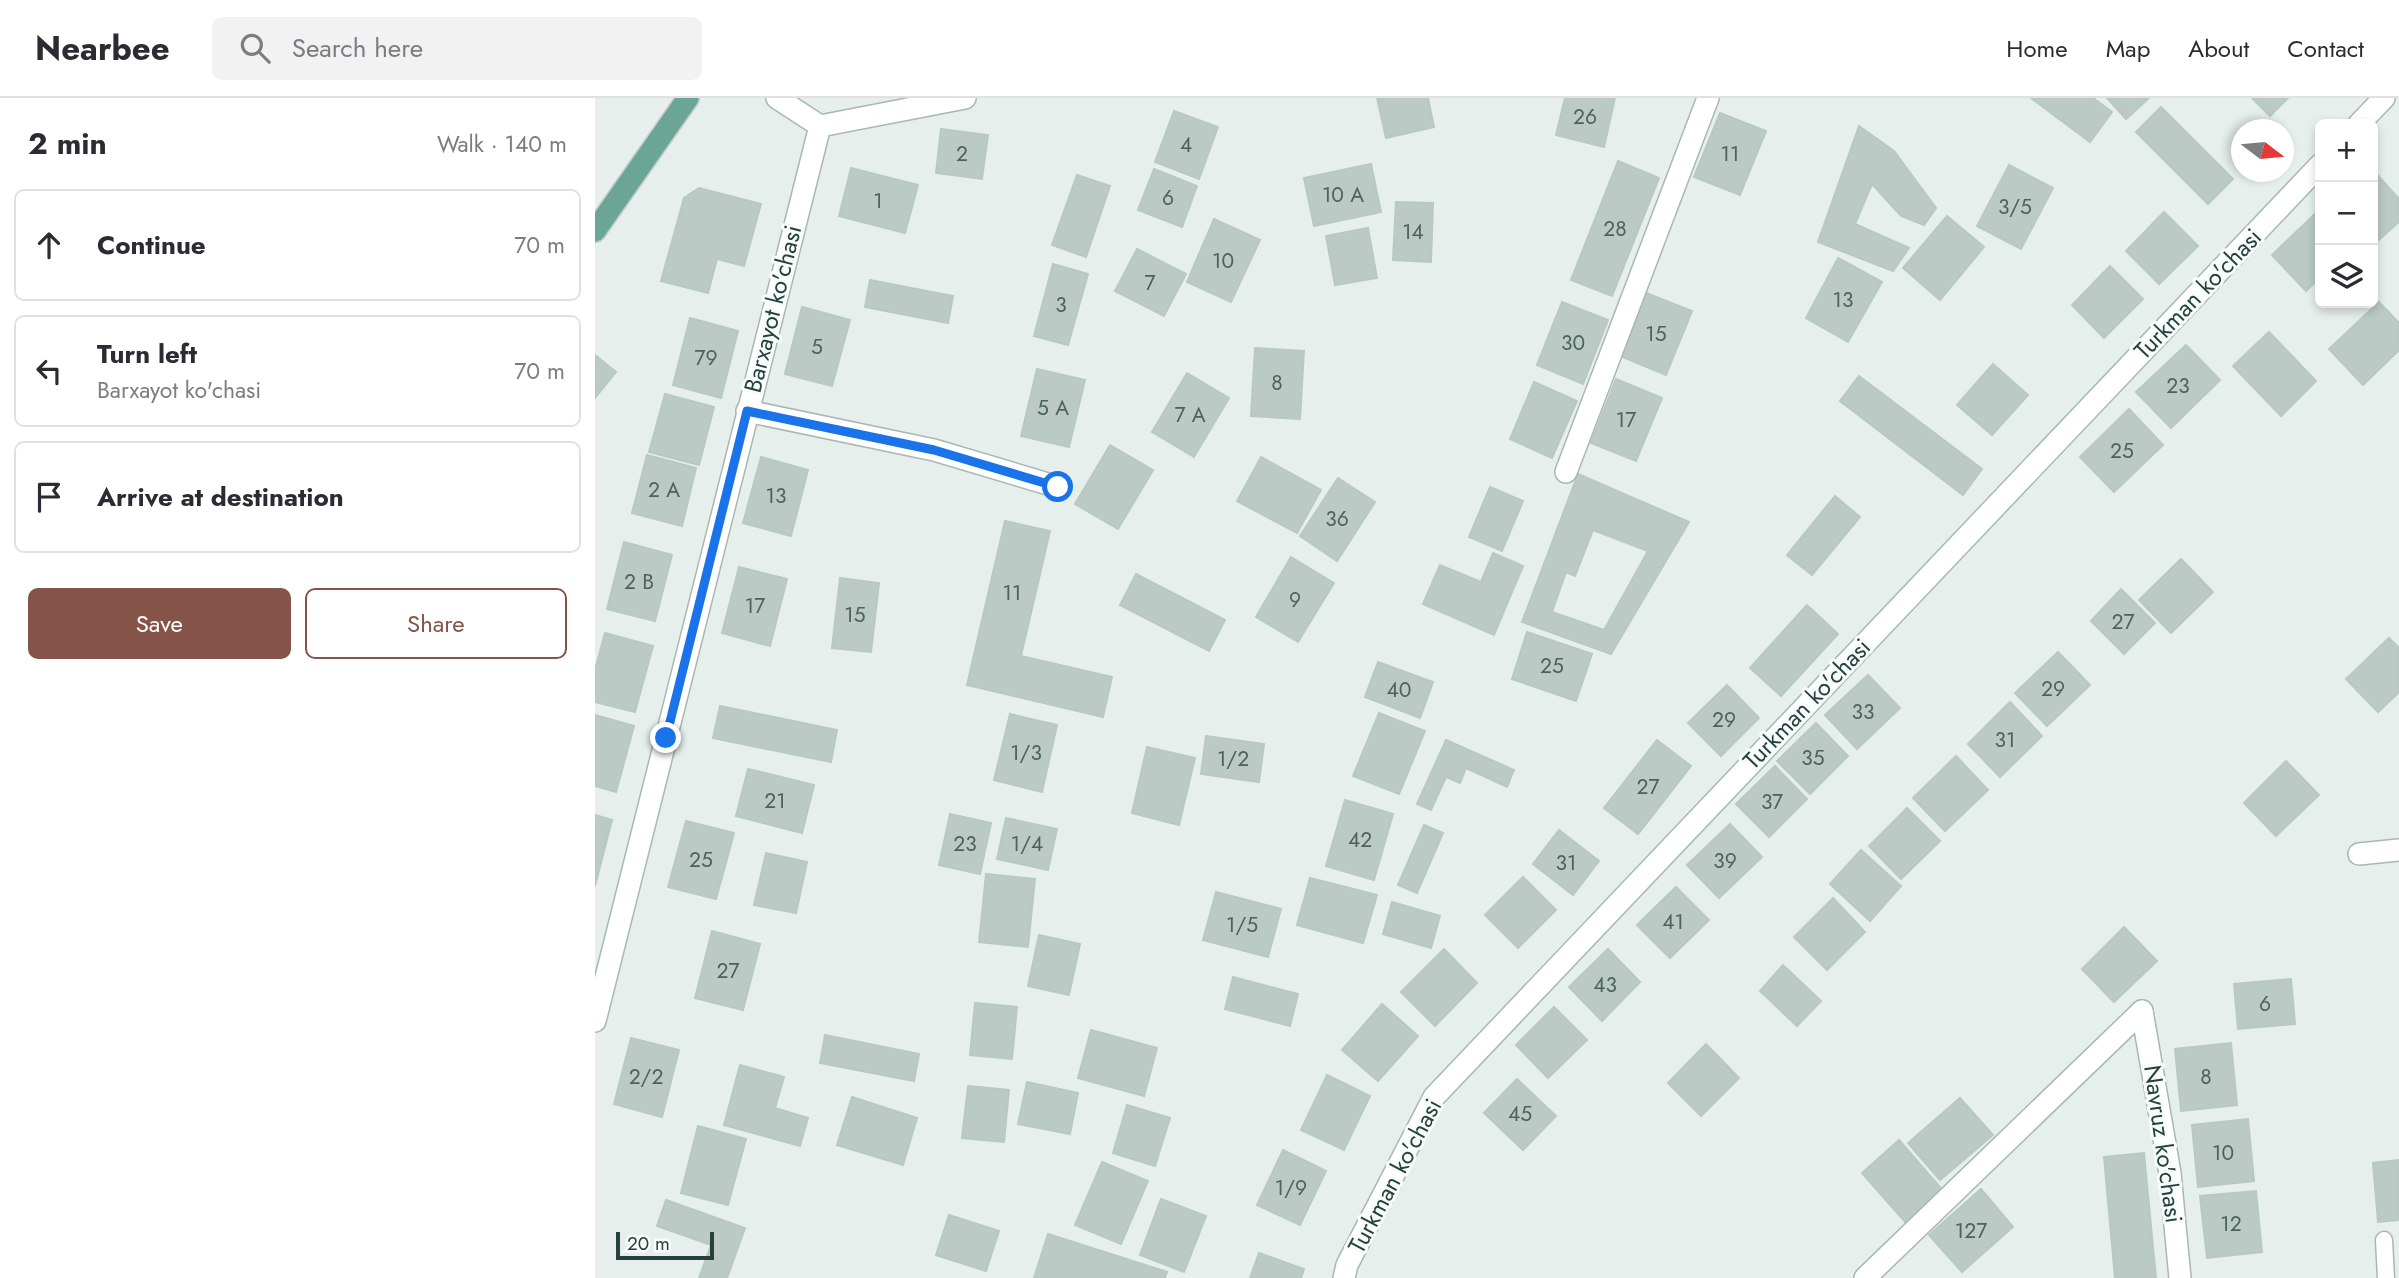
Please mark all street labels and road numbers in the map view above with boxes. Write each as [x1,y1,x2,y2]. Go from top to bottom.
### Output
street label: Turkman ko'chasi [2126,220,2269,367]
street label: Barxayot ko'chasi [735,221,810,396]
street label: Turkman ko'chasi [1735,630,1878,777]
street label: Navruz ko'chasi [2135,1063,2192,1225]
street label: Turkman ko'chasi [1339,1092,1450,1259]

